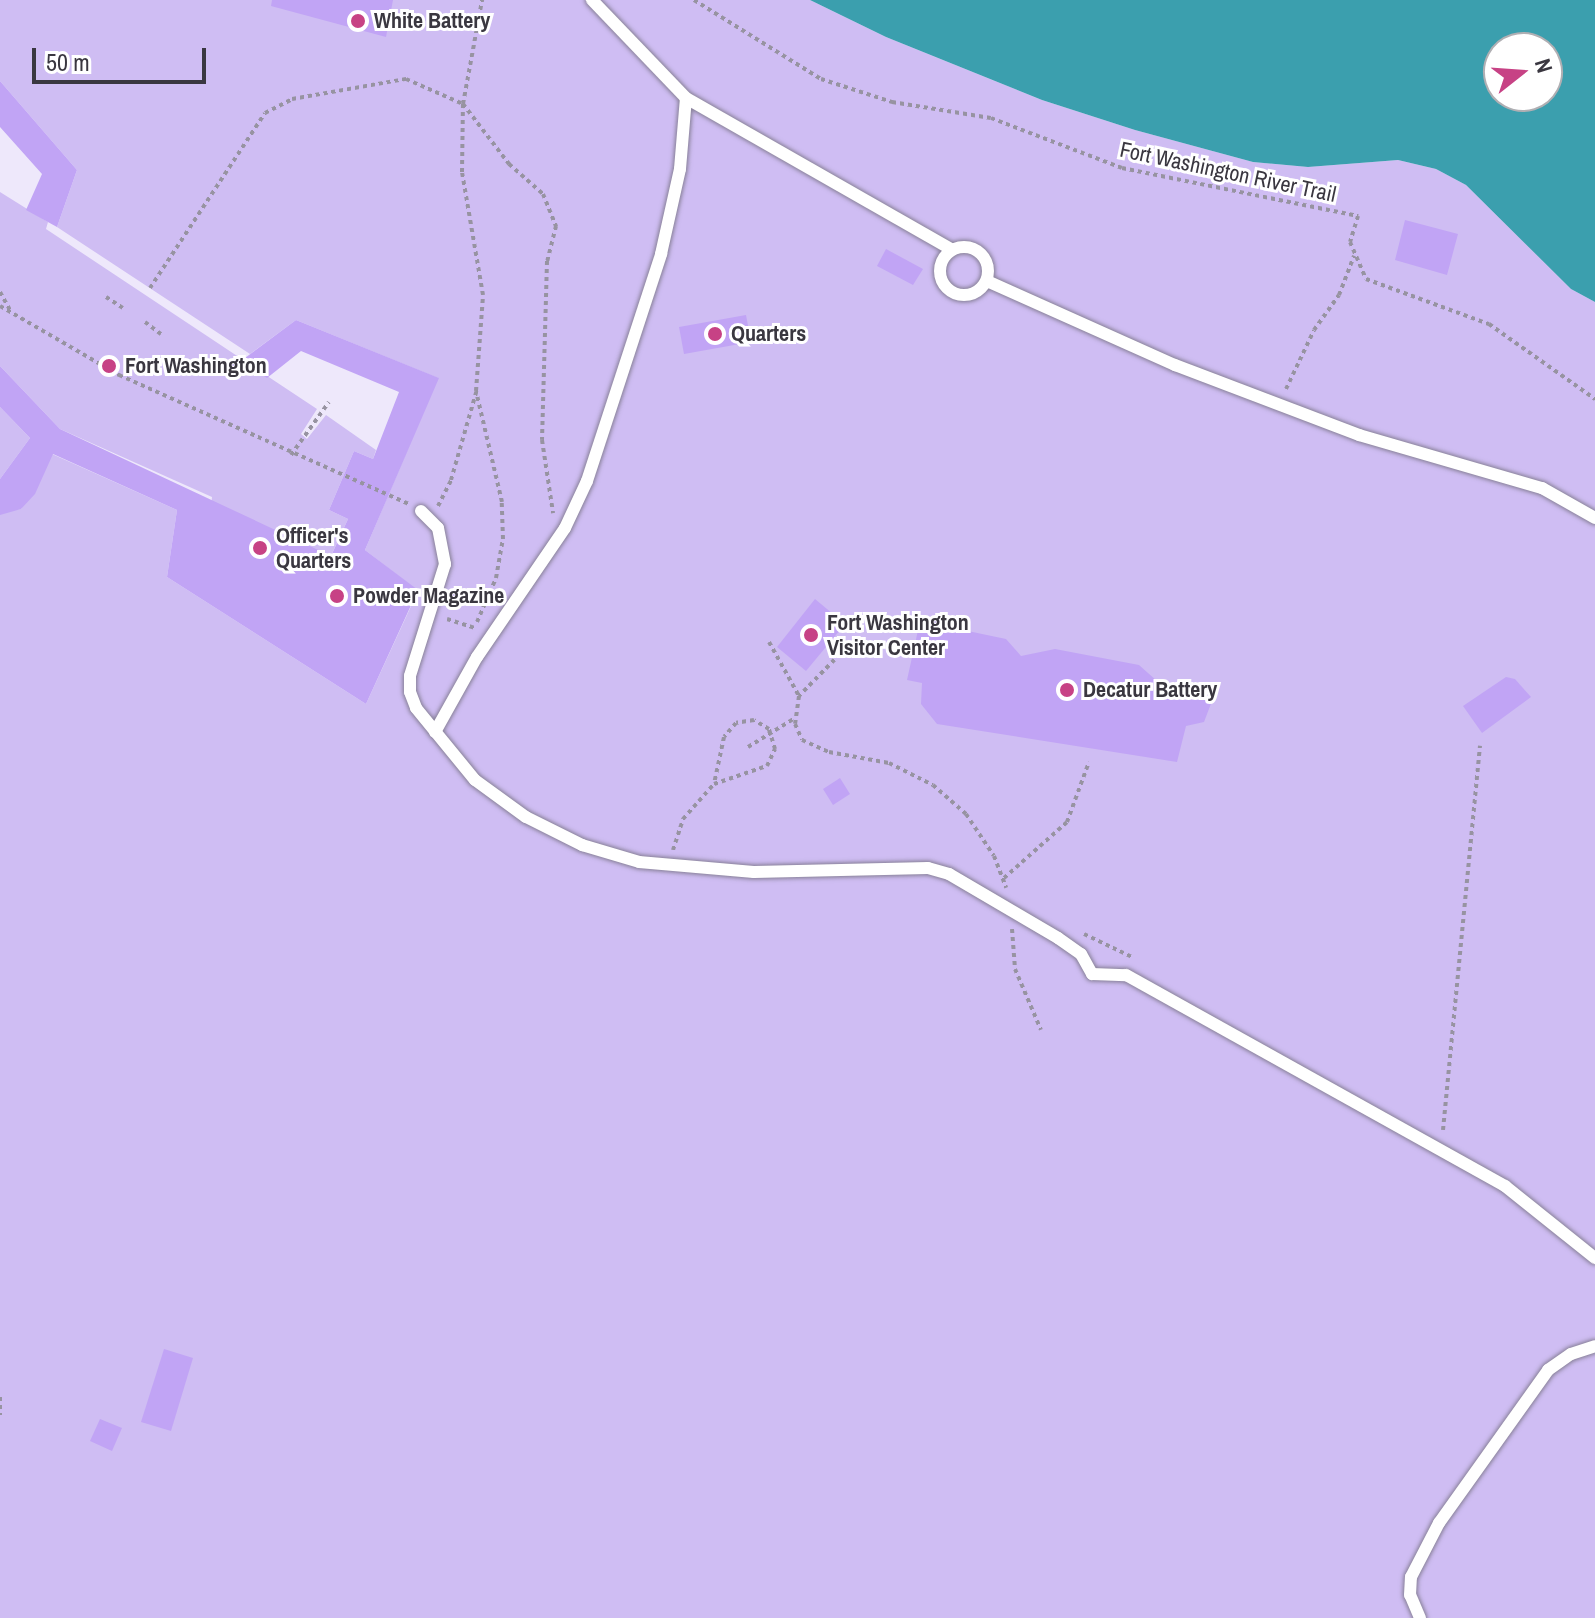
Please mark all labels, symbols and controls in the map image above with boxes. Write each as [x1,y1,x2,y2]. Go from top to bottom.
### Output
place label: White Battery [374,8,490,34]
marker: White Battery [349,12,367,30]
scale bar [36,32,210,82]
north arrow [1483,32,1563,112]
text: 50 m [46,46,90,78]
text: N [1528,55,1560,76]
street label: Fort Washington River Trail [1117,136,1339,208]
place label: Quarters [731,321,806,347]
marker: Quarters [706,325,724,343]
place label: Fort Washington [125,353,267,379]
marker: Fort Washington [100,357,118,375]
place label: Officer's Quarters [276,522,351,574]
marker: Officer's Quarters [251,539,269,557]
place label: Powder Magazine [353,583,504,609]
marker: Powder Magazine [328,587,346,605]
place label: Fort Washington Visitor Center [827,609,969,660]
marker: Fort Washington Visitor Center [802,626,820,644]
place label: Decatur Battery [1083,677,1217,703]
marker: Decatur Battery [1058,681,1076,699]

